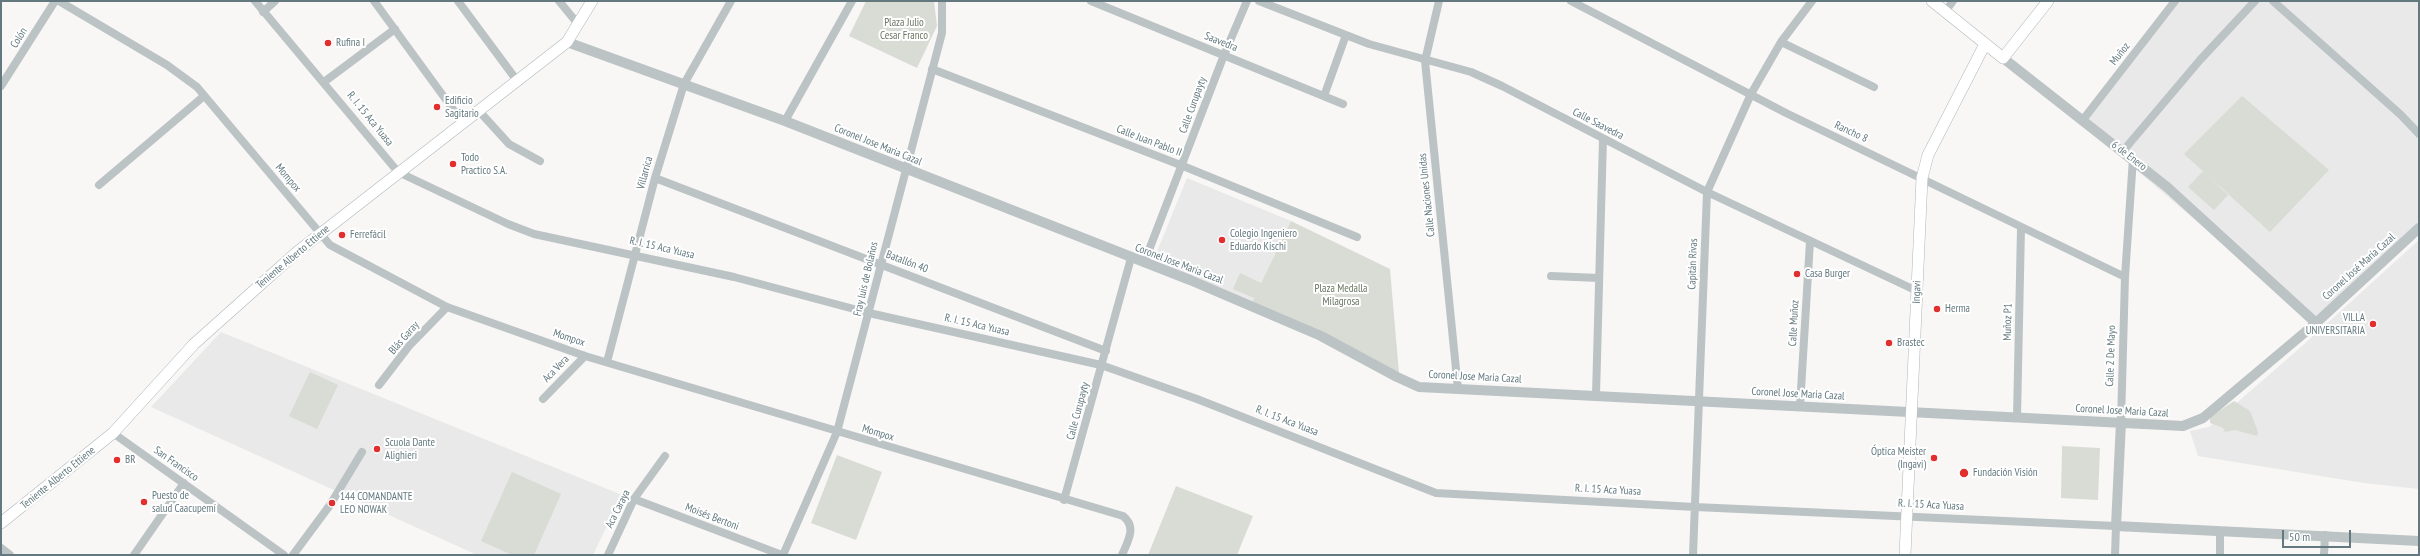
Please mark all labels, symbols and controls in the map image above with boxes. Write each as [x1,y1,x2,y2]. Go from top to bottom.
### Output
park label: Plaza Julio Cesar Franco [880,16,928,42]
street label: Colón [8,25,30,51]
street label: Saavedra [1203,29,1239,55]
place label: Rufina I [336,36,365,50]
marker: Rufina I [323,38,333,48]
street label: Muñoz [2107,40,2133,68]
street label: Calle Curupayty [1177,75,1209,135]
street label: R. I. 15 Aca Yuasa [344,89,396,149]
place label: Edificio Sagitario [445,94,479,120]
marker: Edificio Sagitario [432,102,442,112]
street label: Calle Saavedra [1570,105,1626,143]
street label: Rancho 8 [1832,119,1870,145]
street label: Coronel Jose Maria Cazal [832,121,924,169]
street label: Calle Juan Pablo II [1114,122,1184,160]
street label: 6 de Enero [2109,138,2149,174]
place label: Todo Practico S.A. [461,151,507,177]
street label: Calle Naciones Unidas [1416,153,1438,237]
street label: Villarrica [634,155,656,191]
marker: Todo Practico S.A. [448,159,458,169]
street label: Mompox [272,161,304,195]
street label: Teniente Alberto Ettiene [253,222,333,292]
place label: Colegio Ingeniero Eduardo Kischi [1230,227,1297,253]
place label: Ferrefácil [350,228,386,242]
marker: Ferrefácil [337,230,347,240]
street label: Coronel José María Cazal [2320,231,2398,303]
street label: R. I. 15 Aca Yuasa [628,234,696,262]
marker: Colegio Ingeniero Eduardo Kischi [1217,235,1227,245]
street label: Capitán Rivas [1686,238,1700,290]
street label: Fray luis de Bolaños [851,240,881,318]
street label: Coronel Jose Maria Cazal [1133,241,1225,287]
street label: Batallón 40 [884,248,930,276]
place label: Casa Burger [1805,267,1850,281]
marker: Casa Burger [1792,269,1802,279]
street label: Ingavi [1910,280,1924,304]
park label: Plaza Medalla Milagrosa [1315,282,1367,308]
street label: Calle Muñoz [1786,299,1802,347]
place label: Herma [1945,302,1970,316]
street label: Muñoz P1 [2001,303,2015,341]
marker: Herma [1932,304,1942,314]
street label: R. I. 15 Aca Yuasa [943,311,1011,339]
place label: VILLA UNIVERSITARIA [2306,311,2365,337]
street label: Blás Garay [386,319,422,357]
marker: VILLA UNIVERSITARIA [2368,319,2378,329]
street label: Calle 2 De Mayo [2103,325,2119,387]
street label: Mompox [551,326,587,350]
place label: Brastec [1897,336,1925,350]
marker: Brastec [1884,338,1894,348]
street label: Aca Vera [540,353,572,385]
street label: Coronel Jose Maria Cazal [1428,368,1522,386]
street label: Calle Curupayty [1064,381,1092,441]
street label: Coronel Jose Maria Cazal [1751,385,1845,403]
street label: Coronel Jose Maria Cazal [2075,402,2169,420]
street label: R. I. 15 Aca Yuasa [1254,403,1320,439]
street label: Mompox [860,422,896,444]
place label: Scuola Dante Alighieri [385,436,435,462]
street label: Teniente Alberto Ettiene [18,444,98,512]
street label: San Francisco [151,444,201,484]
marker: Scuola Dante Alighieri [372,444,382,454]
place label: Óptica Meister (Ingavi) [1871,445,1926,471]
place label: BR [125,453,135,467]
marker: Óptica Meister (Ingavi) [1929,453,1939,463]
marker: BR [112,455,122,465]
place label: Fundación Visión [1973,466,2038,480]
marker: Fundación Visión [1958,467,1970,479]
street label: R. I. 15 Aca Yuasa [1575,482,1641,498]
street label: Aca Caraya [603,488,633,530]
place label: Puesto de salud Caacupemí [152,489,216,515]
place label: 144 COMANDANTE LEO NOWAK [340,490,412,516]
marker: Puesto de salud Caacupemí [139,497,149,507]
street label: R. I. 15 Aca Yuasa [1898,497,1964,513]
marker: 144 COMANDANTE LEO NOWAK [327,498,337,508]
street label: Moisés Bertoni [683,501,741,533]
scale bar [2284,522,2353,548]
text: 50 m [2289,529,2310,544]

